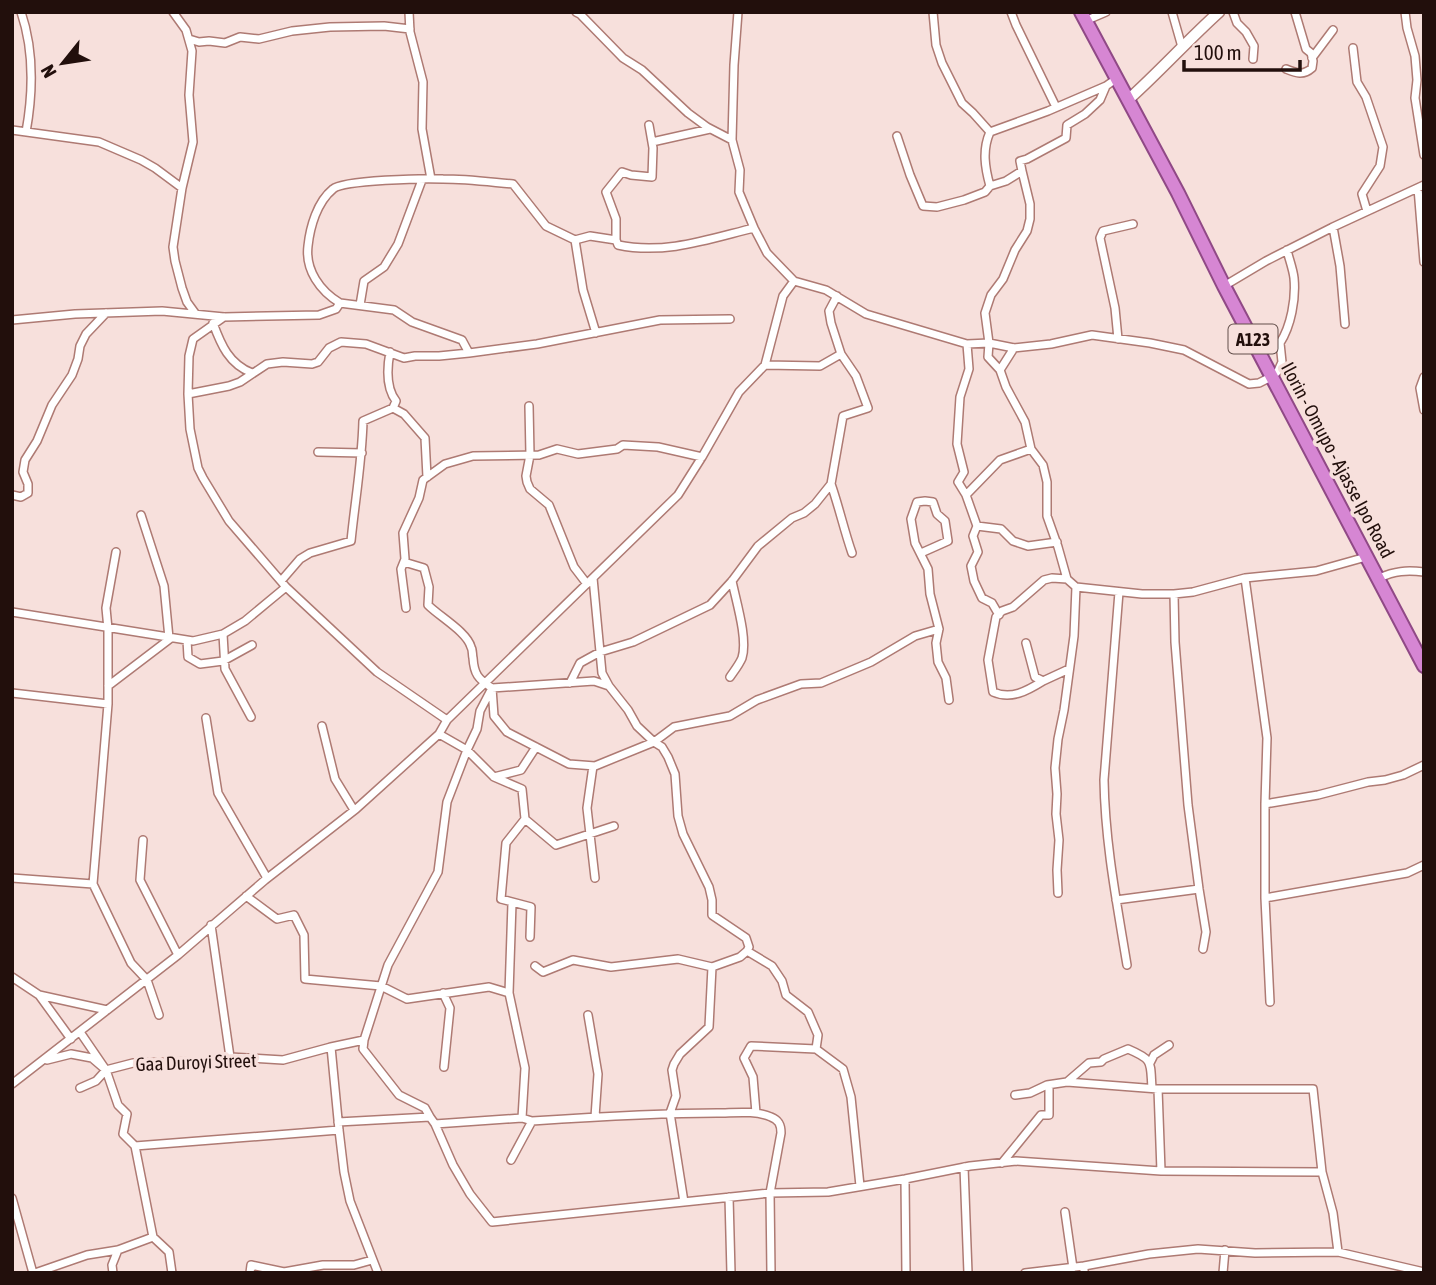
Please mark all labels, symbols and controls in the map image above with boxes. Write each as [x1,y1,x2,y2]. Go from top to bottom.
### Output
north arrow [28,28,98,98]
scale bar [1184,28,1300,72]
text: 100 m [1194,40,1242,64]
text: N [36,61,61,82]
road number: A123 [1228,324,1278,354]
street label: Ilorin - Omupo - Ajasse Ipo Road [1277,358,1399,562]
street label: Gaa Duroyi Street [135,1049,257,1075]

